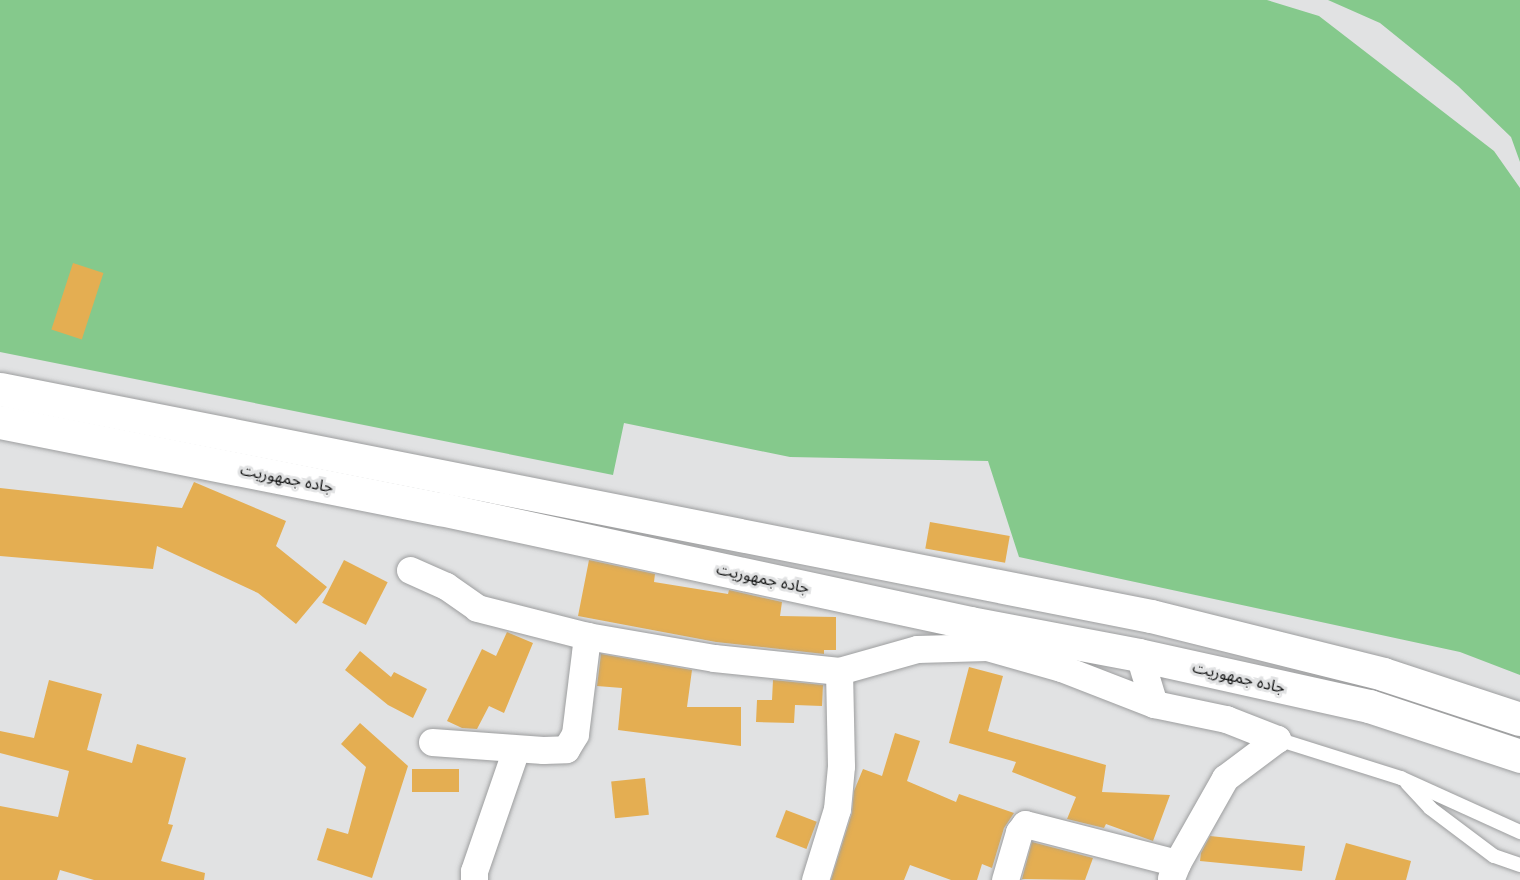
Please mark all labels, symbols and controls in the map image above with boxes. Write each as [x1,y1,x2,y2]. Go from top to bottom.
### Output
street label: جاده جمهوریت [239,460,335,496]
street label: جاده جمهوریت [715,559,811,597]
street label: جاده جمهوریت [1191,657,1287,697]

